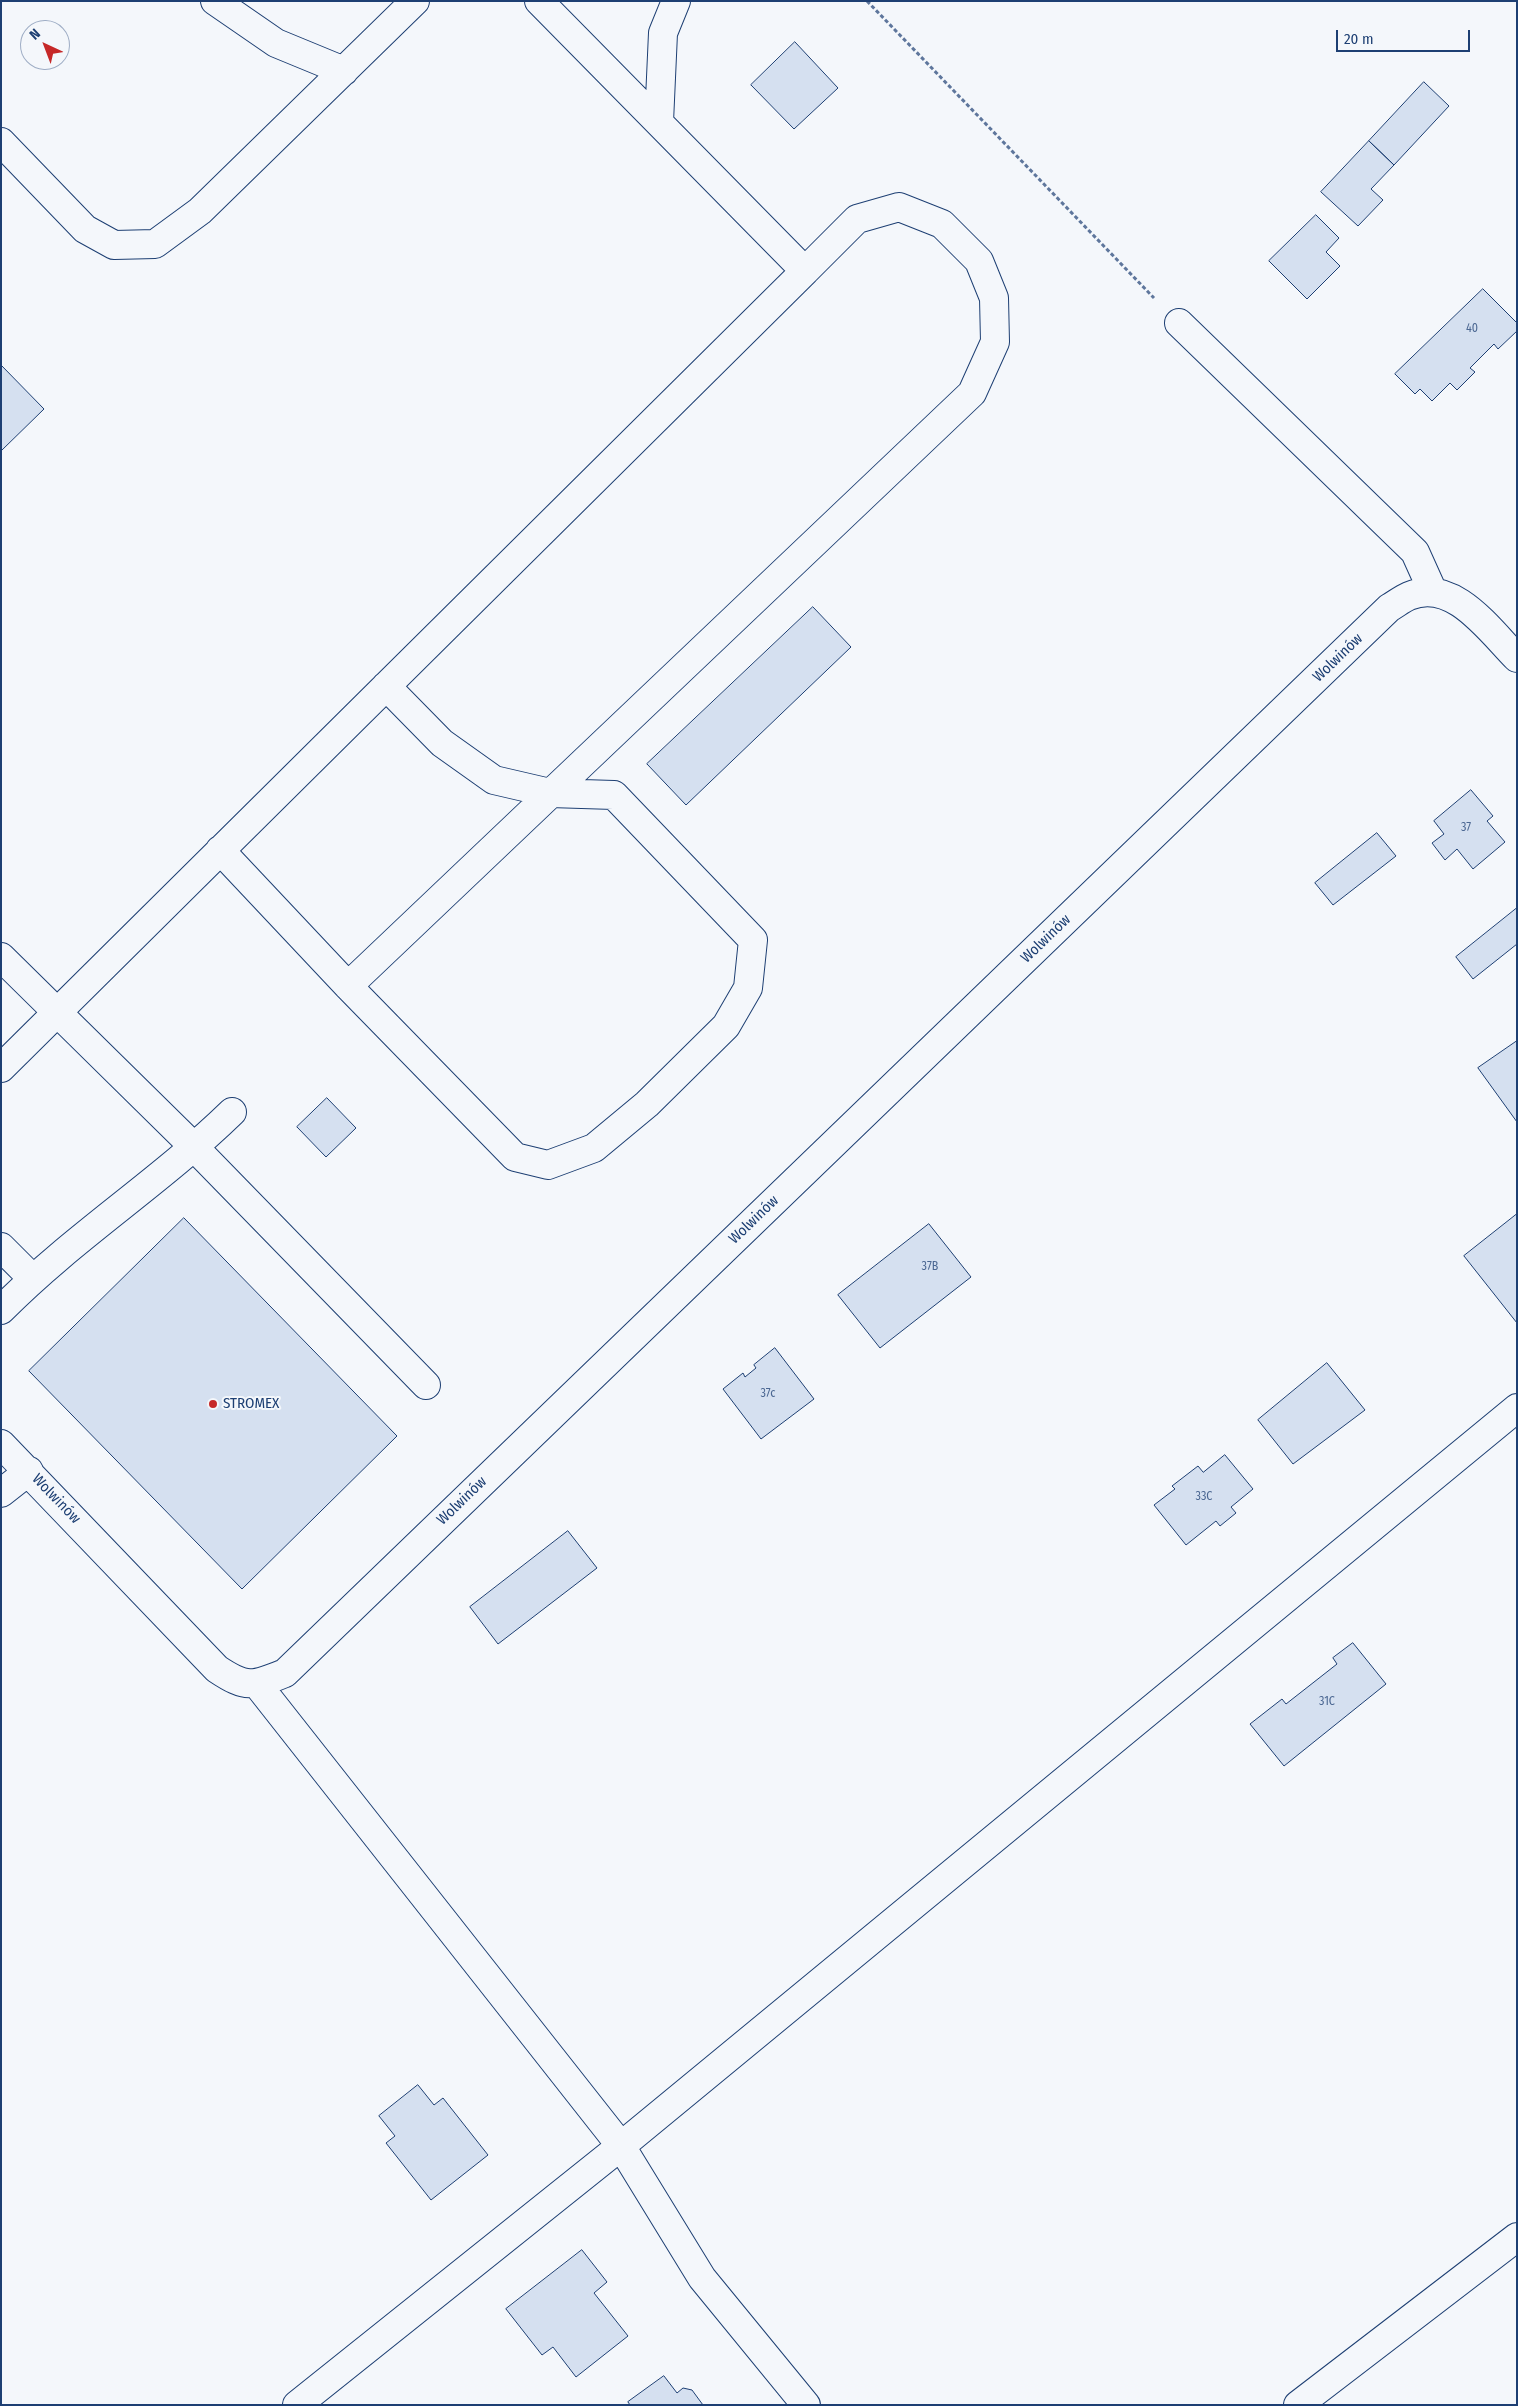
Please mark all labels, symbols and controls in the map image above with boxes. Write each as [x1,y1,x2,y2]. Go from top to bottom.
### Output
north arrow [20,20,70,70]
scale bar [1338,20,1472,52]
text: N [26,25,44,43]
text: 20 m [1344,30,1374,48]
house number: 40 [1466,322,1478,336]
street label: Wolwinów [1309,630,1367,686]
house number: 37 [1461,821,1471,835]
street label: Wolwinów [1017,911,1075,967]
street label: Wolwinów [725,1192,783,1248]
house number: 37B [922,1260,938,1274]
house number: 37c [761,1387,775,1401]
place label: STROMEX [223,1395,279,1413]
marker: STROMEX [207,1398,219,1410]
street label: Wolwinów [28,1470,84,1528]
street label: Wolwinów [433,1473,491,1529]
house number: 33C [1196,1490,1212,1504]
house number: 31C [1319,1695,1335,1709]

